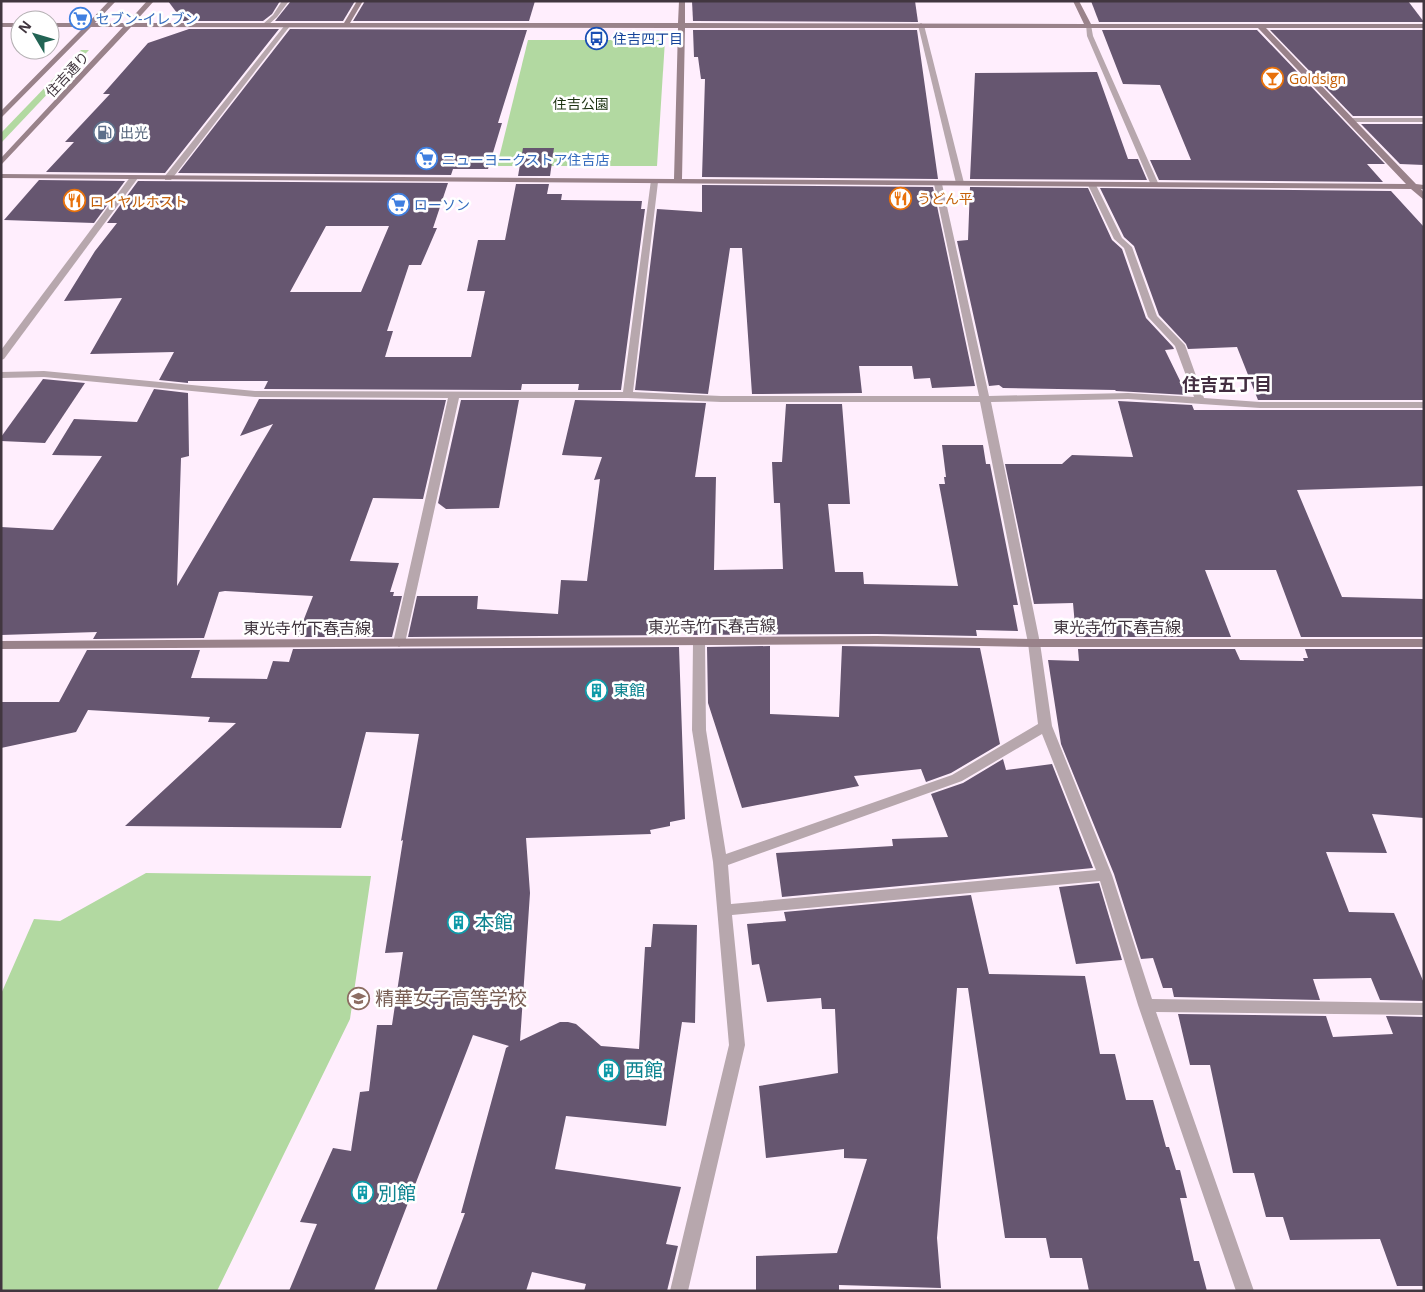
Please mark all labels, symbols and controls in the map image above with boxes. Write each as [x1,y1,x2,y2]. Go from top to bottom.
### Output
supermarket icon: セブン-イレブン [68,6,92,30]
place label: セブン-イレブン [96,9,199,28]
north arrow [10,10,60,60]
text: N [13,16,35,37]
bus stop icon: 住吉四丁目 [585,26,609,50]
place label: 住吉四丁目 [613,29,683,48]
street label: 住吉通り [41,47,93,101]
bar icon: Goldsign [1261,66,1285,90]
place label: Goldsign [1289,69,1346,88]
park label: 住吉公園 [553,94,609,113]
fuel station icon: 出光 [92,120,116,144]
place label: 出光 [120,123,148,142]
supermarket icon: ニューヨークストア住吉店 [414,147,438,171]
place label: ニューヨークストア住吉店 [442,150,610,169]
restaurant icon: うどん平 [889,186,913,210]
restaurant icon: ロイヤルホスト [62,189,86,213]
place label: うどん平 [917,189,973,208]
place label: ロイヤルホスト [90,192,188,211]
supermarket icon: ローソン [386,192,410,216]
place label: ローソン [414,195,470,214]
district label: 住吉五丁目 [1182,372,1272,396]
street label: 東光寺竹下春吉線 [648,614,776,638]
street label: 東光寺竹下春吉線 [1053,616,1181,638]
street label: 東光寺竹下春吉線 [243,617,371,639]
building icon: 東館 [585,678,609,702]
place label: 東館 [613,679,645,701]
place label: 本館 [475,909,513,935]
building icon: 本館 [447,910,471,934]
place label: 精華女子高等学校 [375,985,527,1011]
school or university icon: 精華女子高等学校 [347,986,371,1010]
place label: 西館 [625,1057,663,1083]
building icon: 西館 [597,1058,621,1082]
place label: 別館 [378,1180,416,1206]
building icon: 別館 [350,1181,374,1205]

